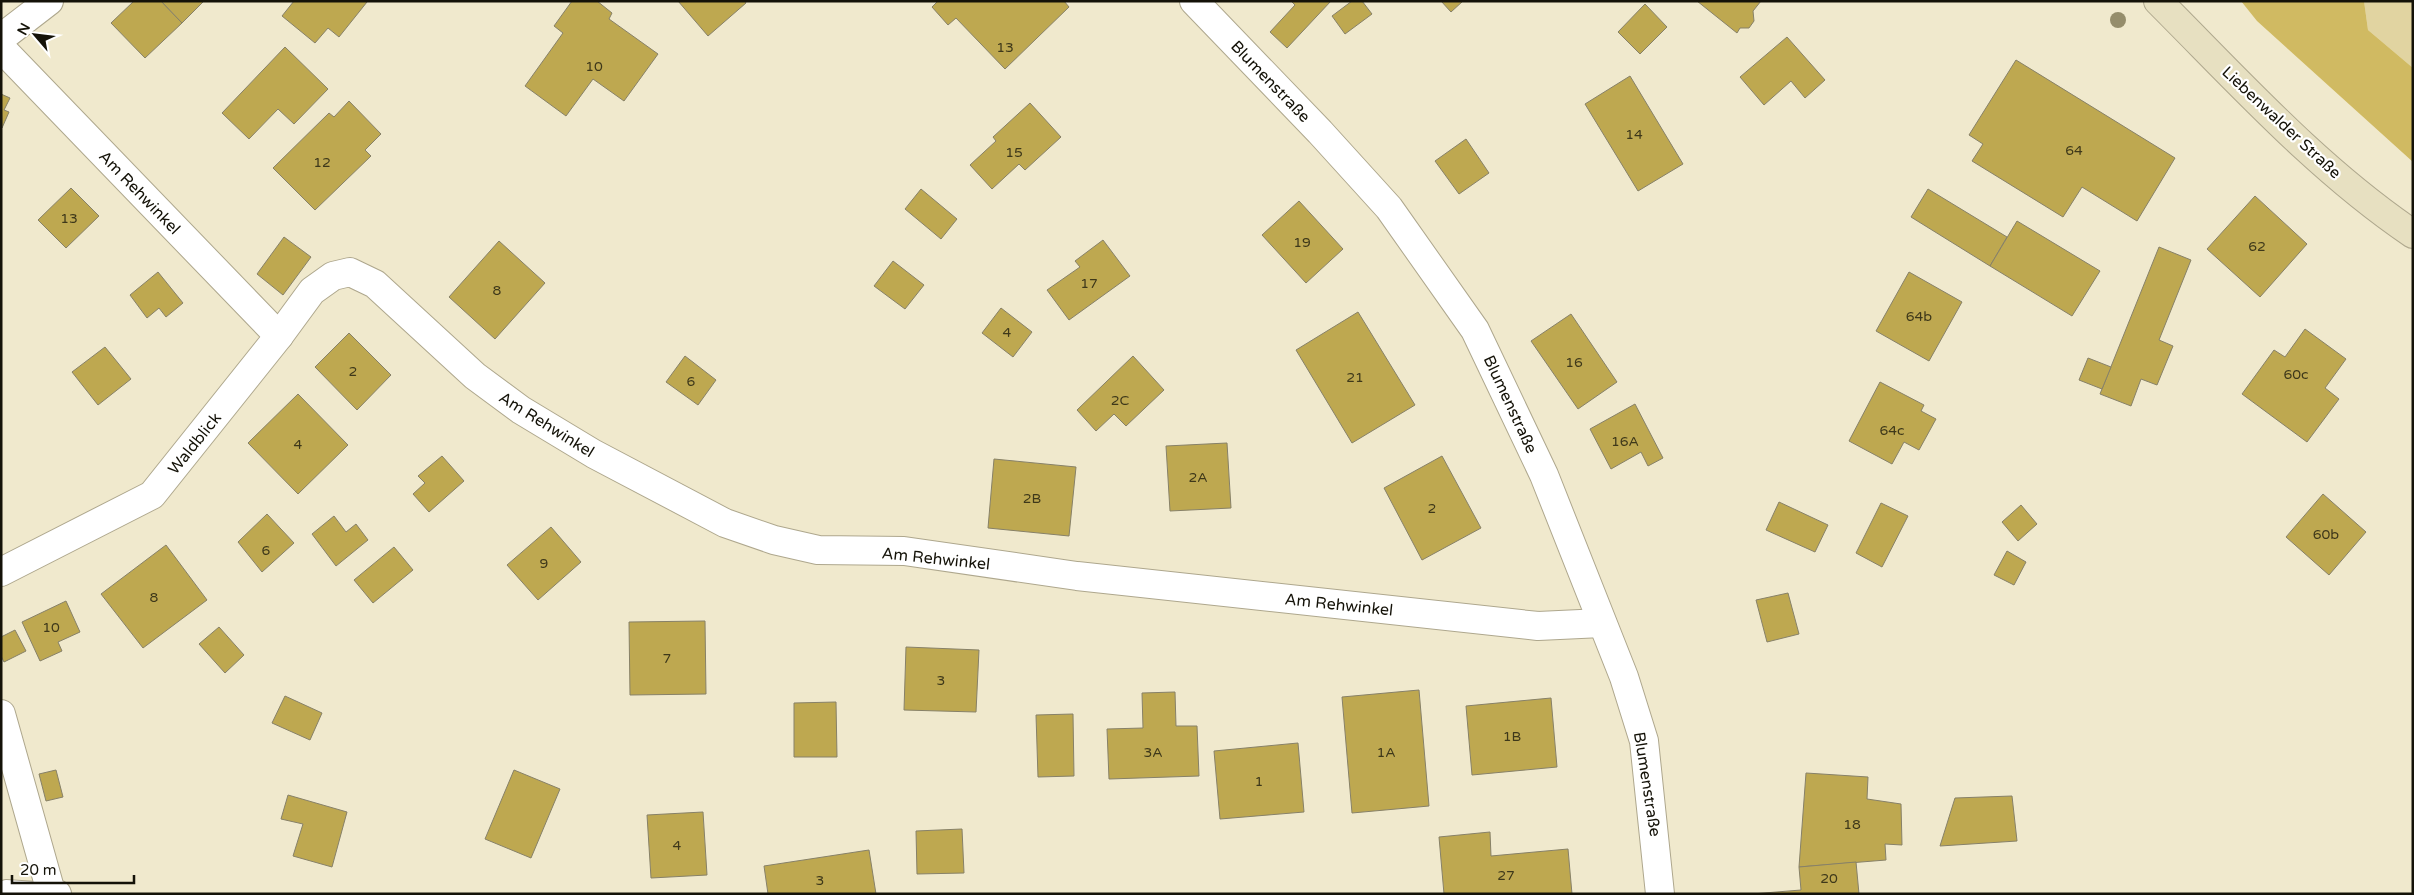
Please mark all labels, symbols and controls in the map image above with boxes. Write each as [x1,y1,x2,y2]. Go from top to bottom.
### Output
north arrow [10,10,60,60]
text: N [14,20,34,38]
street label: Blumenstraße [1226,37,1314,127]
house number: 13 [996,39,1014,56]
house number: 10 [585,58,603,75]
street label: Liebenwalder Straße [2218,62,2345,183]
house number: 14 [1625,126,1643,143]
house number: 64 [2065,142,2083,159]
house number: 15 [1005,144,1023,161]
street label: Am Rehwinkel [94,147,184,239]
house number: 12 [313,154,331,171]
house number: 13 [60,210,78,227]
house number: 19 [1293,234,1311,251]
house number: 62 [2248,238,2266,255]
house number: 17 [1080,275,1098,292]
house number: 8 [493,282,502,299]
house number: 64b [1906,308,1932,325]
house number: 4 [1003,324,1012,341]
street label: Blumenstraße [1479,352,1542,457]
house number: 16 [1565,354,1583,371]
house number: 2 [349,363,357,380]
house number: 60c [2283,366,2309,383]
house number: 21 [1346,369,1364,386]
house number: 6 [687,373,696,390]
street label: Am Rehwinkel [495,388,598,462]
house number: 2C [1111,392,1130,409]
street label: Waldblick [164,408,226,479]
house number: 64c [1879,422,1905,439]
house number: 16A [1611,433,1639,450]
house number: 4 [294,436,303,453]
house number: 2A [1188,469,1208,486]
house number: 2B [1023,490,1041,507]
house number: 2 [1428,500,1436,517]
house number: 60b [2313,526,2339,543]
house number: 6 [262,542,271,559]
street label: Am Rehwinkel [881,543,991,575]
house number: 9 [540,555,548,572]
house number: 8 [150,589,159,606]
street label: Am Rehwinkel [1284,589,1394,621]
house number: 10 [42,619,60,636]
house number: 7 [663,650,671,667]
house number: 3 [937,672,945,689]
house number: 1B [1503,728,1521,745]
street label: Blumenstraße [1629,730,1665,838]
house number: 3A [1143,744,1163,761]
house number: 1A [1376,744,1396,761]
house number: 1 [1255,773,1263,790]
house number: 18 [1843,816,1861,833]
house number: 4 [673,837,682,854]
scale bar [12,852,135,884]
text: 20 m [20,861,57,879]
house number: 27 [1497,867,1515,884]
house number: 20 [1820,870,1838,887]
house number: 3 [816,872,824,889]

